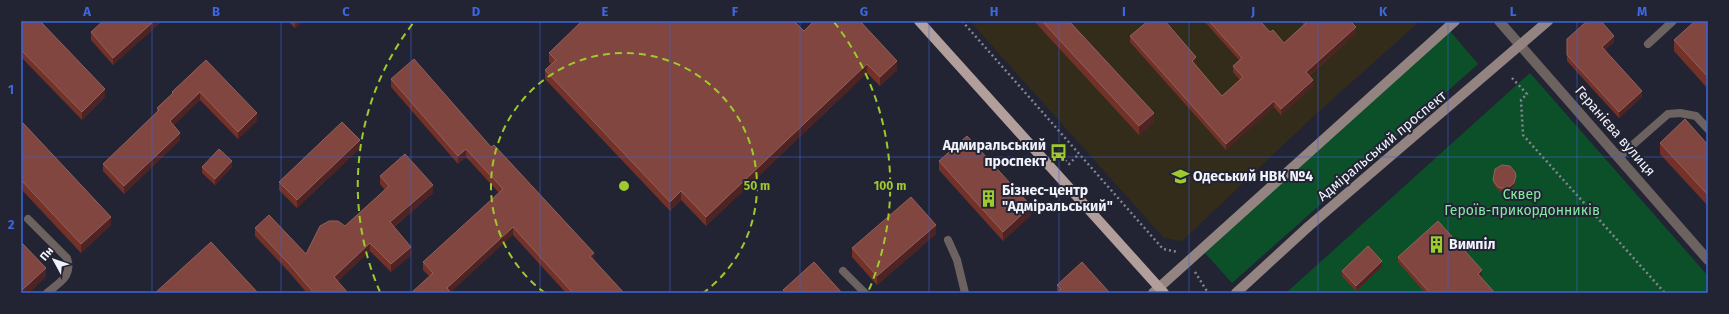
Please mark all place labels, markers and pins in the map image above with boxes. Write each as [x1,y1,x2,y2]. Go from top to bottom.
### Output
place label: Адмиральський проспект [942,137,1046,170]
bus stop icon: Адмиральський проспект [1049,143,1069,163]
school or university icon: Одеський НВК №4 [1170,166,1190,186]
place label: Одеський НВК №4 [1193,168,1313,185]
centre of rings [617,179,631,193]
place label: Бізнес-центр "Адміральський" [1002,182,1113,215]
building icon: Бізнес-центр "Адміральський" [979,188,999,208]
building icon: Вимпіл [1426,234,1446,254]
place label: Вимпіл [1449,236,1495,253]

